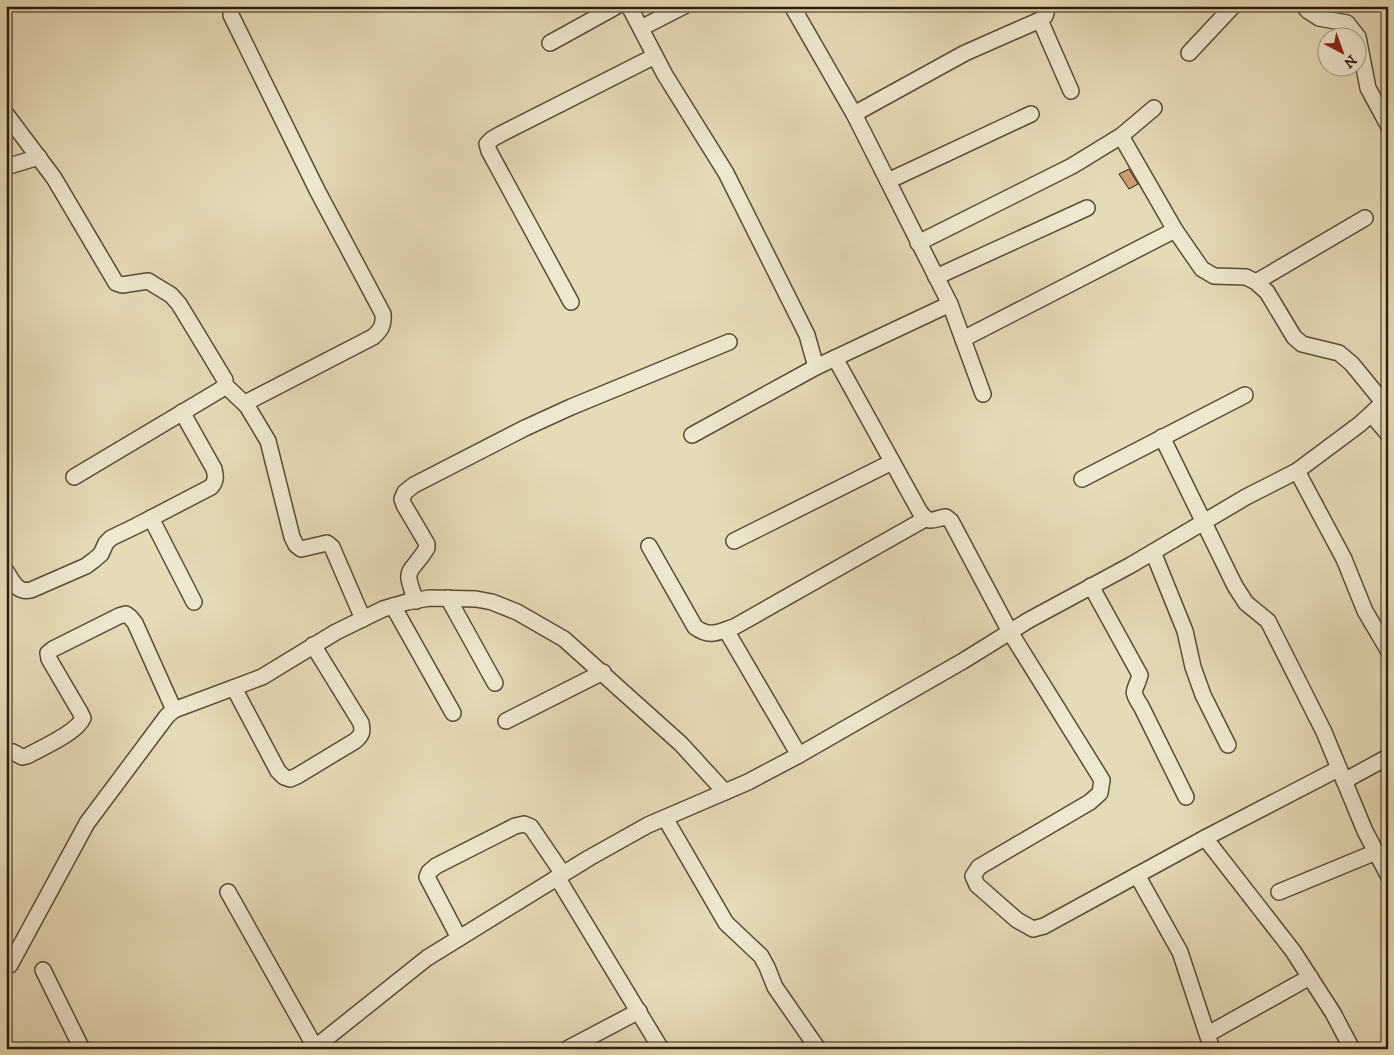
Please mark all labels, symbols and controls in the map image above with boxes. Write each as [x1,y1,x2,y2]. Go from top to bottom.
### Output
north arrow [1316,28,1366,78]
text: N [1339,50,1360,72]

